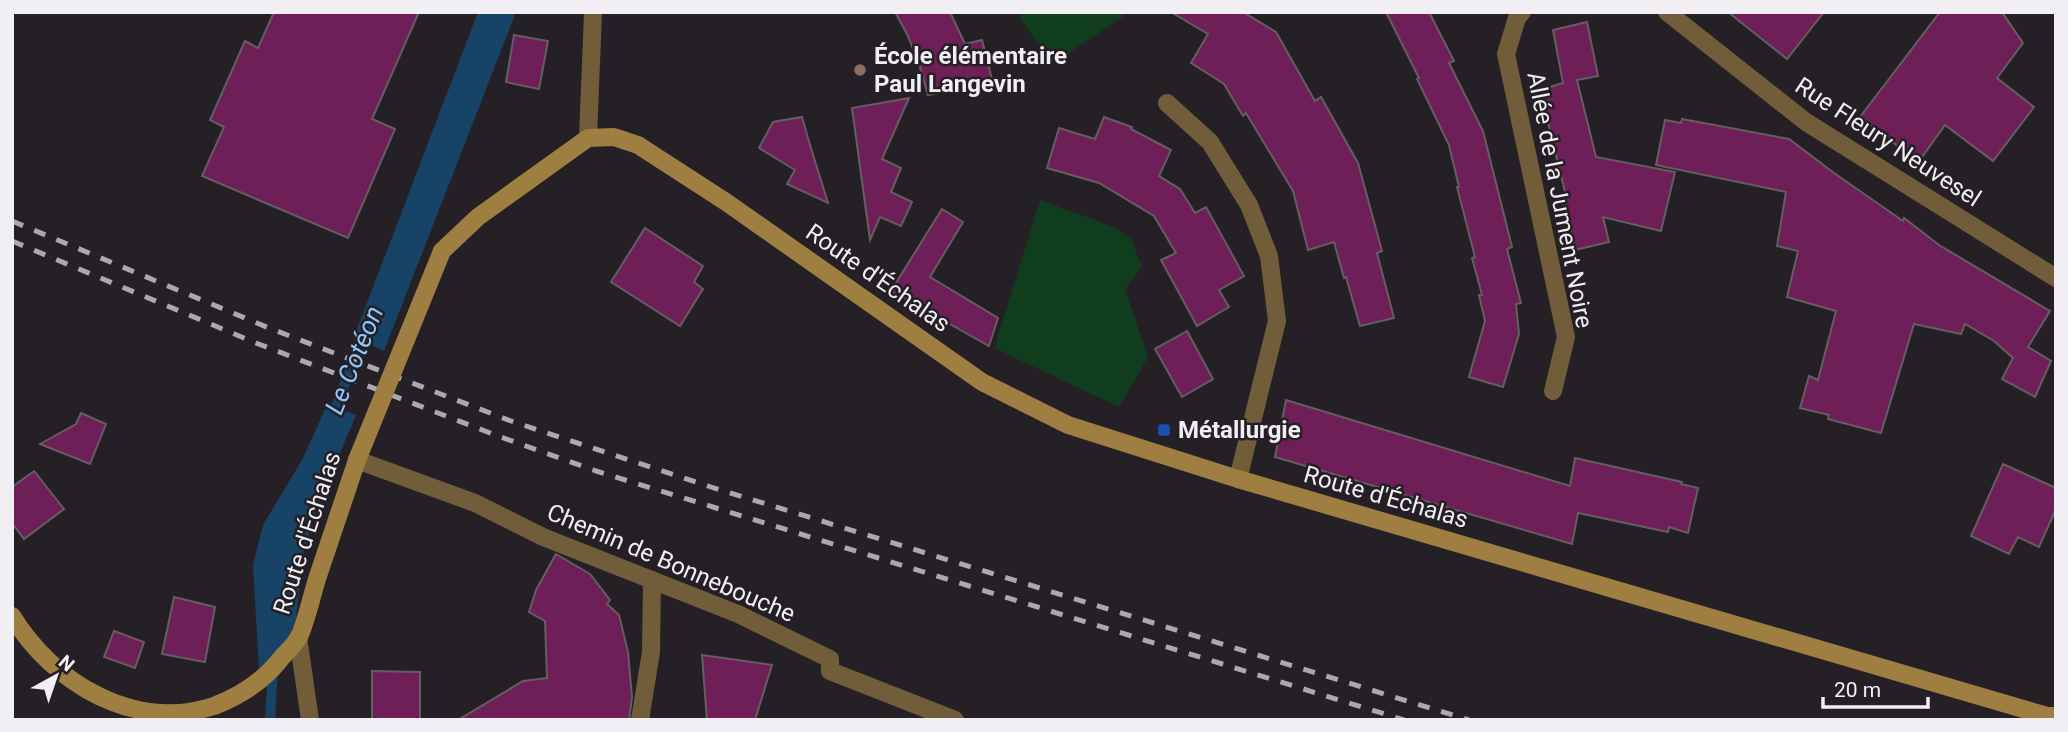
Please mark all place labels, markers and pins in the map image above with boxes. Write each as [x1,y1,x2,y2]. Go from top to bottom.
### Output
place label: École élémentaire Paul Langevin [874,42,1067,98]
marker: École élémentaire Paul Langevin [852,62,868,78]
place label: Métallurgie [1178,416,1301,444]
marker: Métallurgie [1156,422,1172,438]

